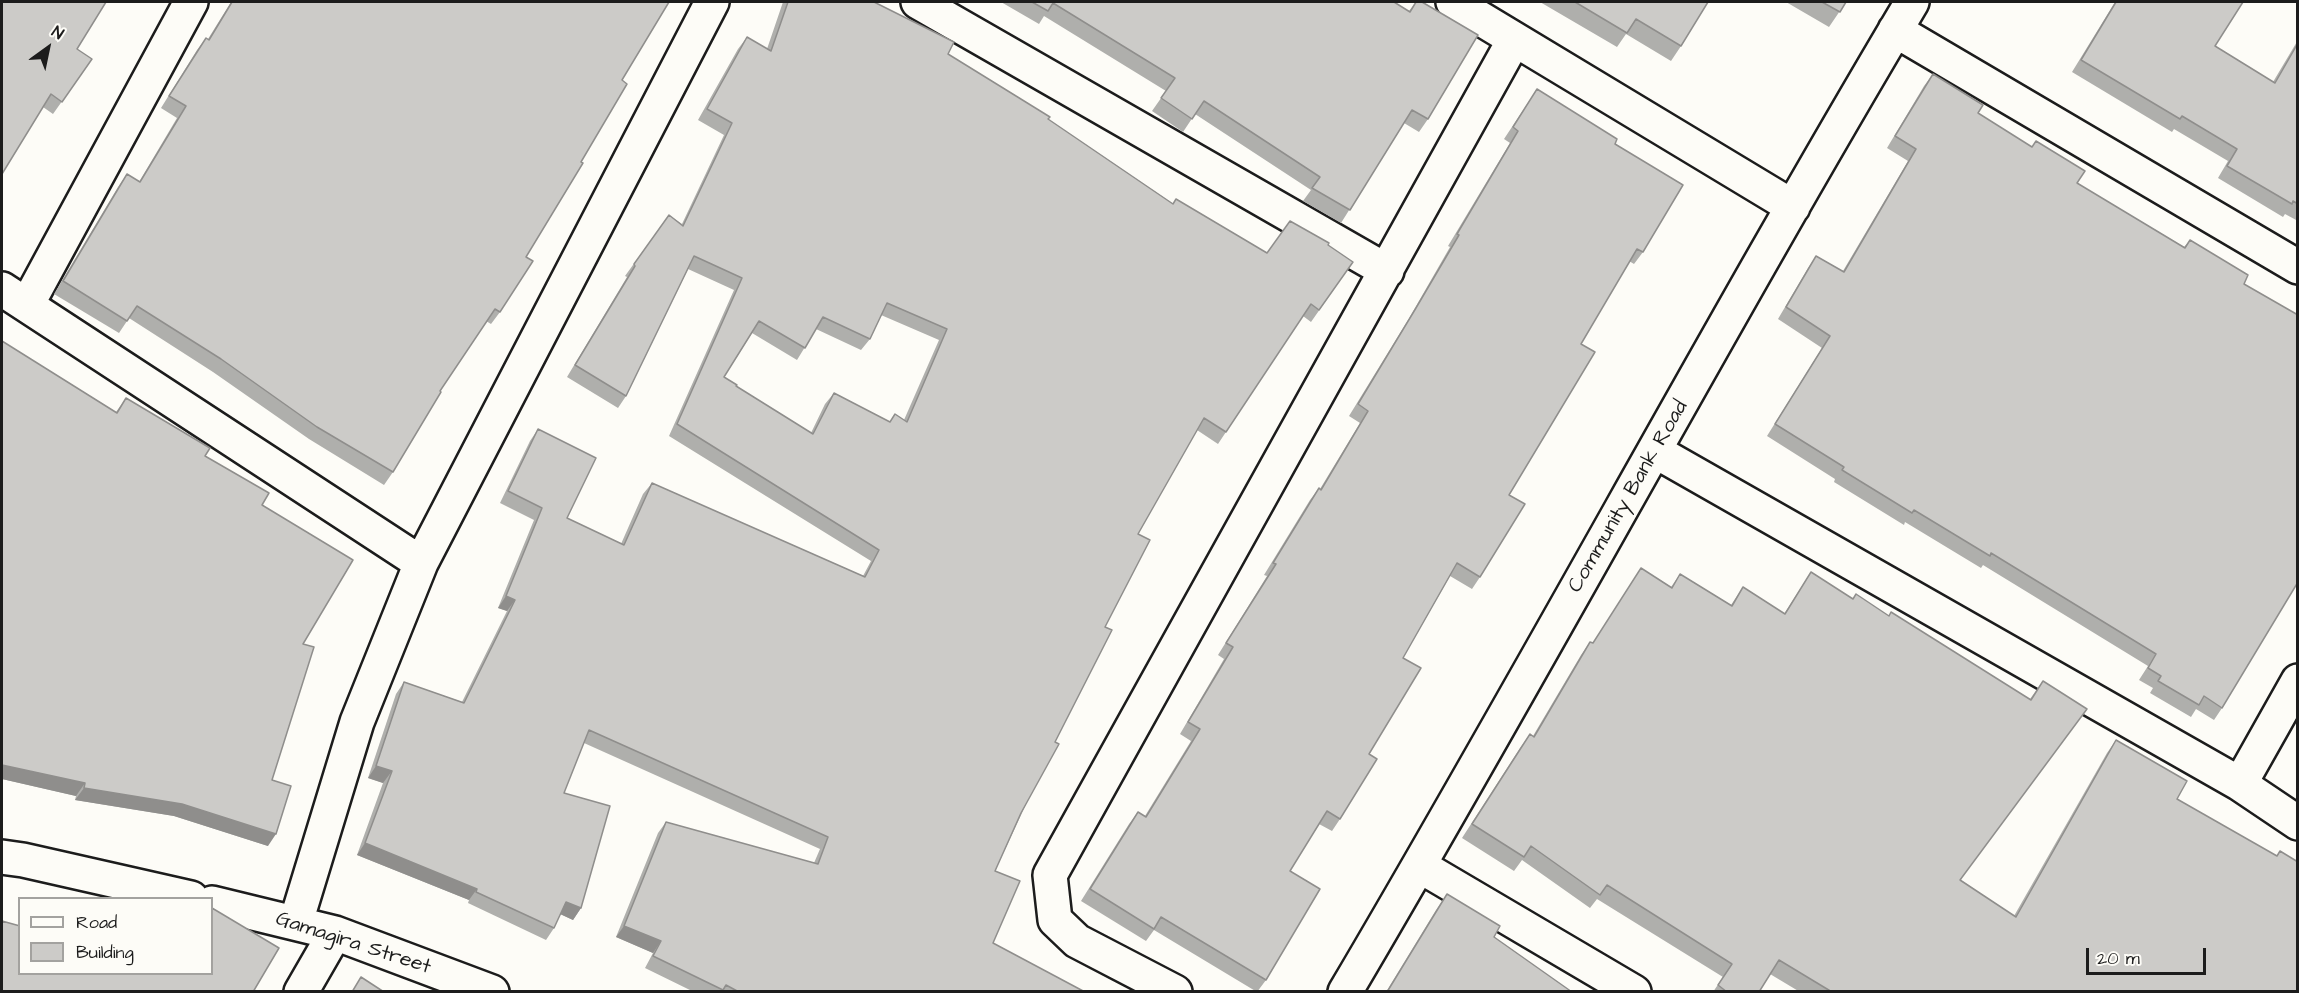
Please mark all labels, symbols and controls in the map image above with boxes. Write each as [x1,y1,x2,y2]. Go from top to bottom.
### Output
north arrow [18,18,78,78]
text: N [48,21,68,45]
street label: Community Bank Road [1564,396,1694,598]
legend [18,897,213,975]
street label: Gamagira Street [272,907,434,981]
text: Road [76,910,117,935]
scale bar [2089,936,2209,974]
text: Building [76,940,134,965]
text: 20 m [2097,946,2140,971]

